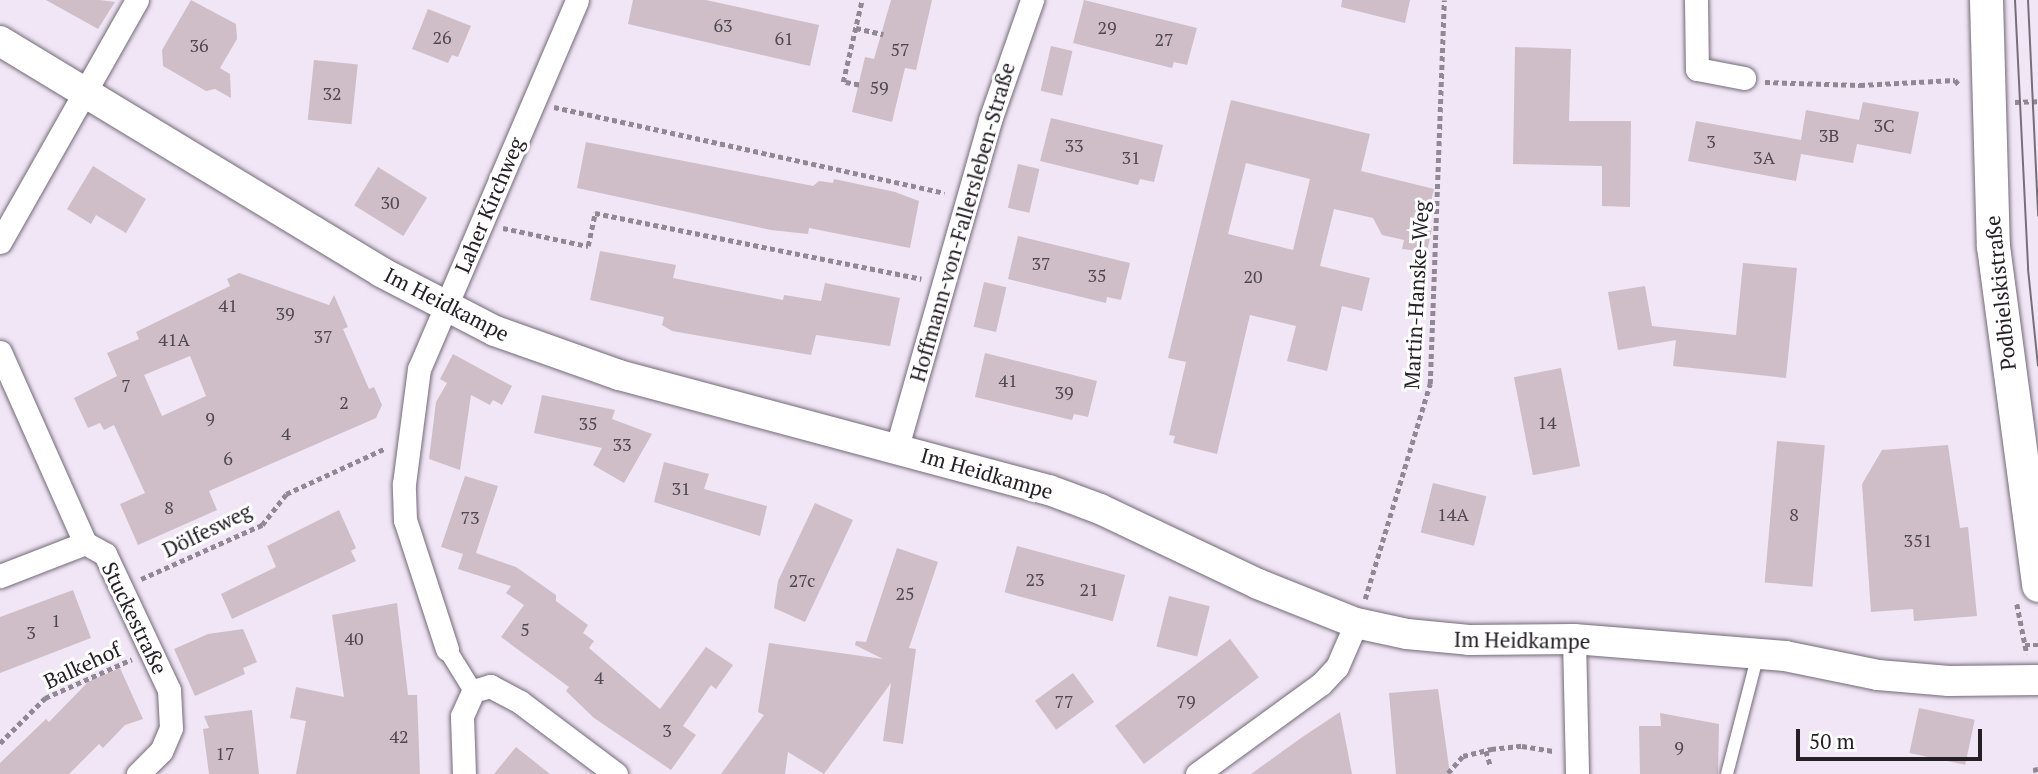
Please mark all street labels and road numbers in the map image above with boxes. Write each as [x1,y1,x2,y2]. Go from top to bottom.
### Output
street label: Hoffmann-von-Fallersleben-Straße [904,59,1020,385]
street label: Laher Kirchweg [449,133,529,277]
street label: Martin-Hanske-Weg [1398,200,1434,390]
street label: Podbielskistraße [1979,214,2021,372]
street label: Im Heidkampe [380,262,514,346]
street label: Im Heidkampe [918,442,1056,504]
street label: Dölfesweg [158,498,256,562]
street label: Stuckestraße [97,558,173,678]
street label: Im Heidkampe [1454,626,1590,654]
street label: Balkehof [39,636,125,694]

